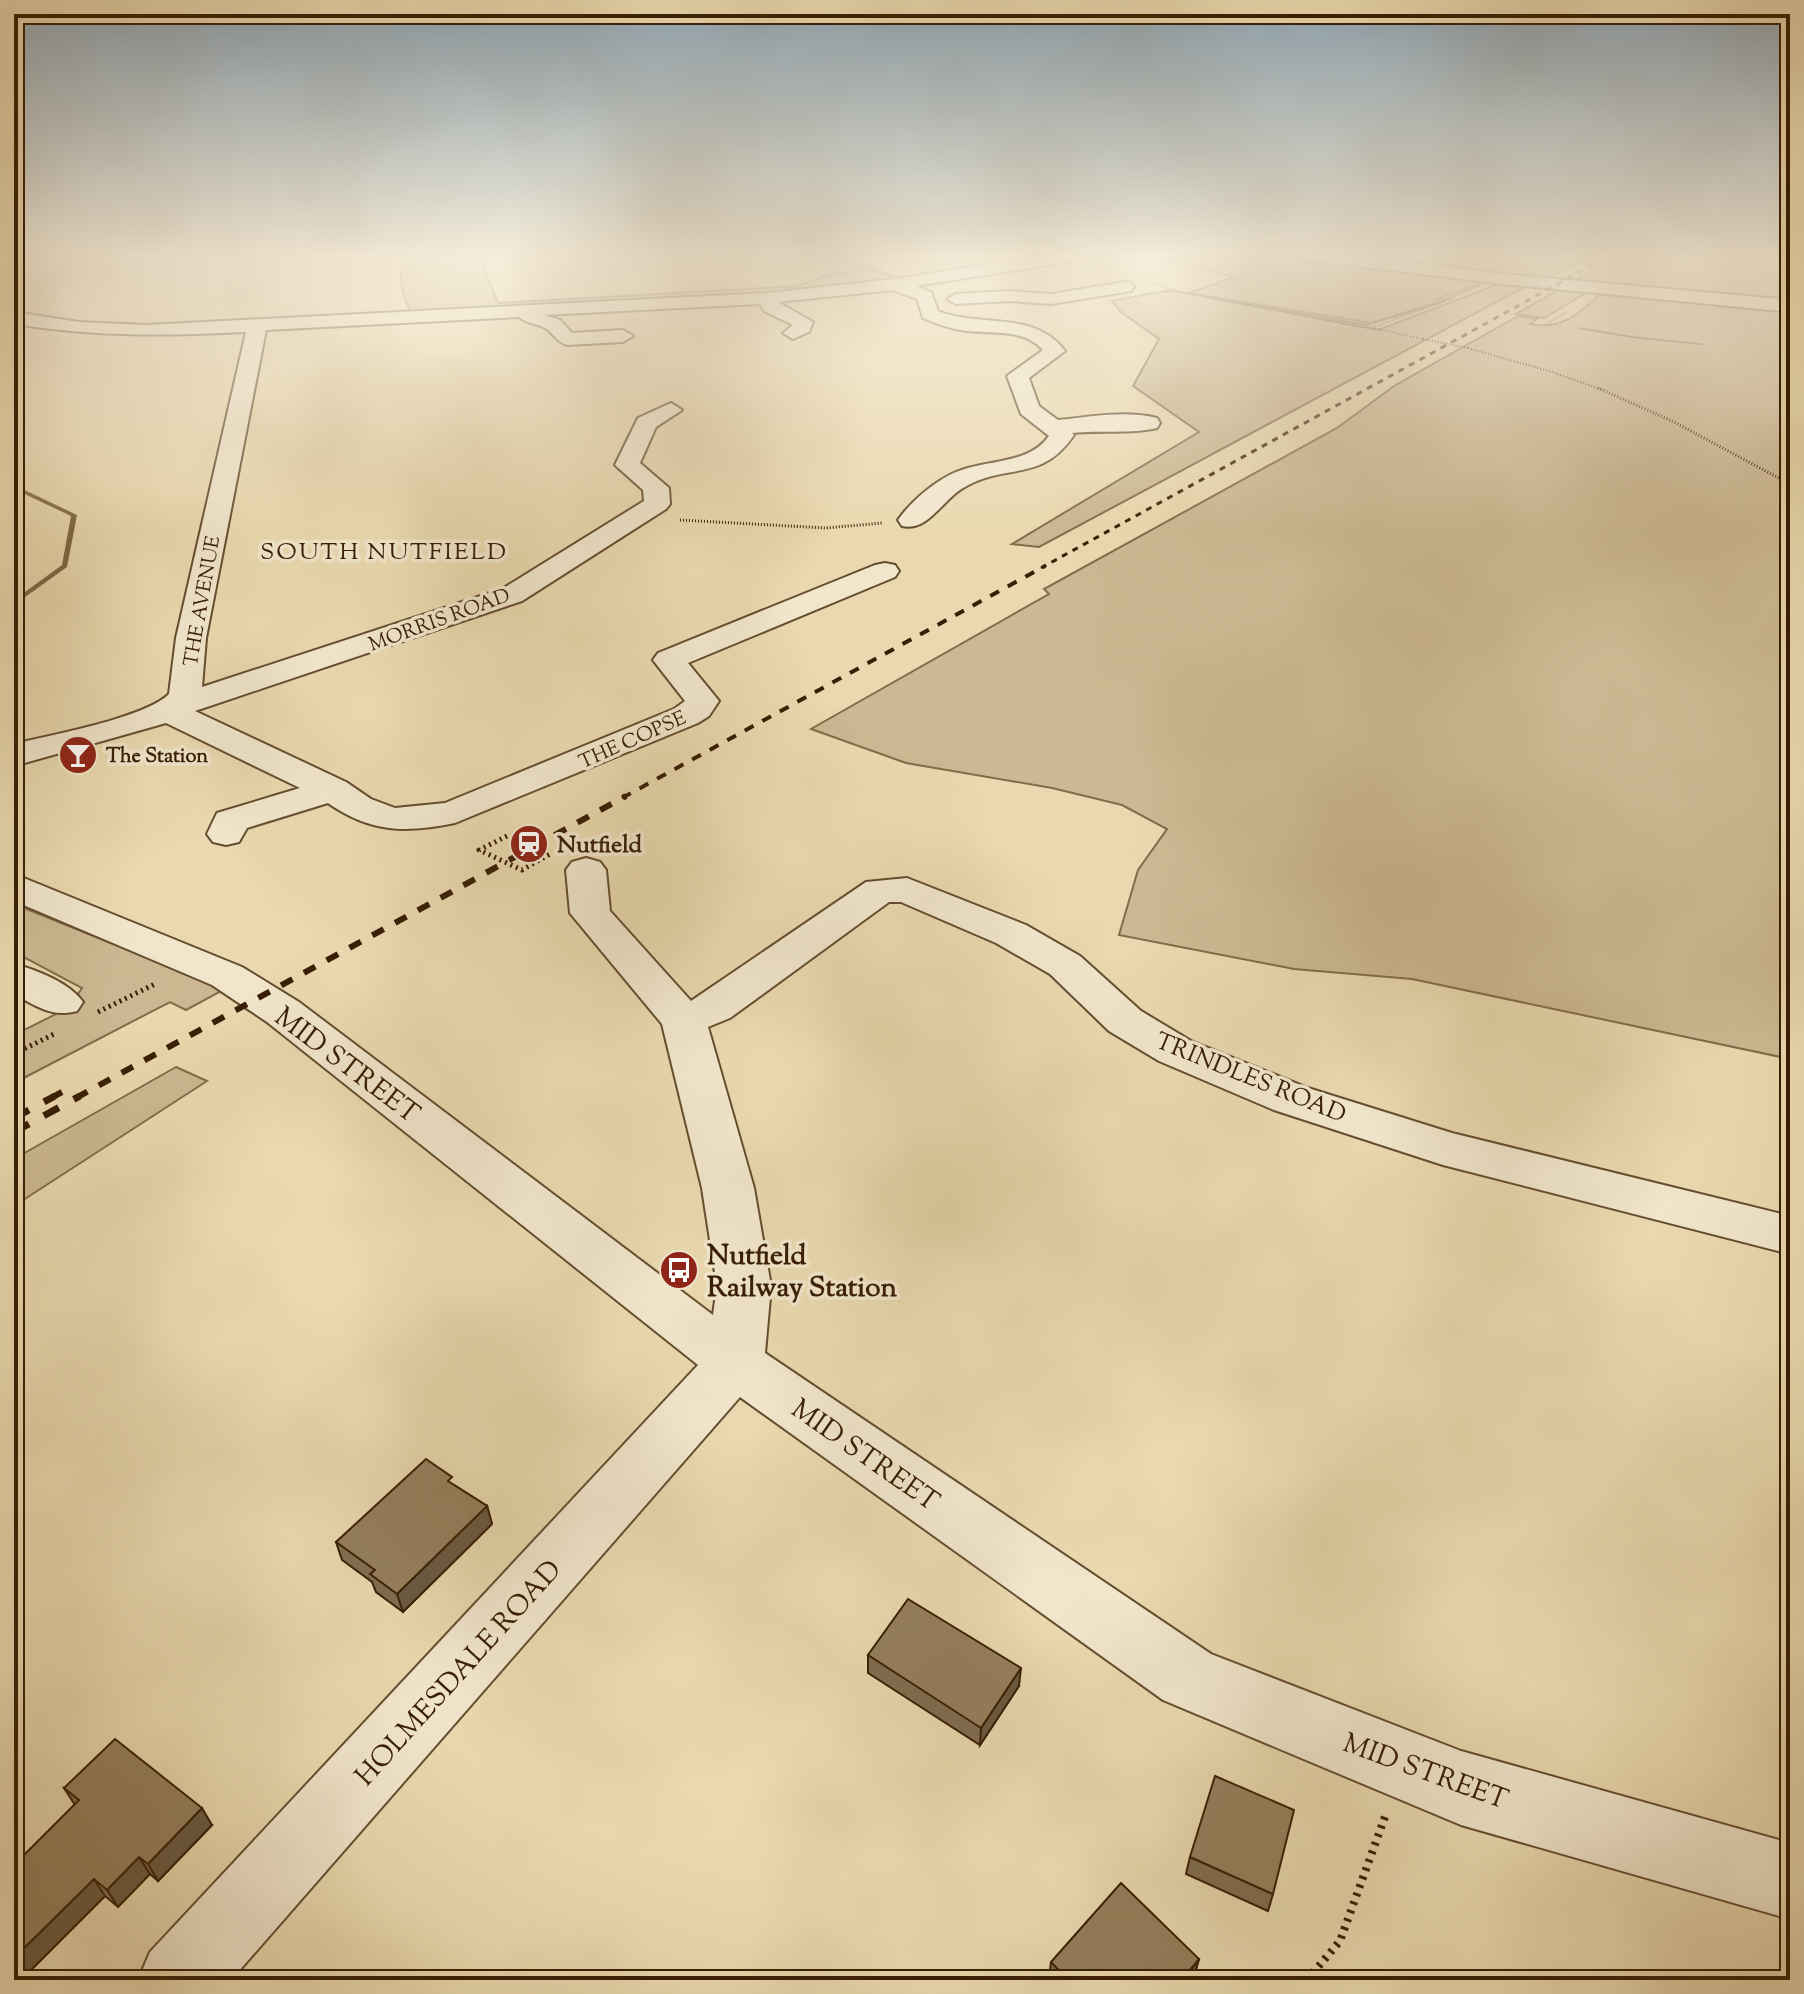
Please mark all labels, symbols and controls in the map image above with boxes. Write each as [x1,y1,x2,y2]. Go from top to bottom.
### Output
street label: THE AVENUE [178,534,229,669]
district label: SOUTH NUTFIELD [260,536,508,570]
street label: MORRIS ROAD [365,582,515,660]
street label: THE COPSE [575,705,691,778]
bar icon: The Station [57,734,99,776]
place label: The Station [106,743,208,772]
station icon: Nutfield [508,823,550,865]
place label: Nutfield [557,829,643,863]
street label: MID STREET [265,998,428,1135]
street label: TRINDLES ROAD [1150,1025,1351,1133]
place label: Nutfield Railway Station [707,1237,897,1309]
bus stop icon: Nutfield Railway Station [658,1249,700,1291]
street label: MID STREET [782,1390,947,1523]
street label: HOLMESDALE ROAD [347,1552,572,1796]
street label: MID STREET [1337,1724,1513,1821]

